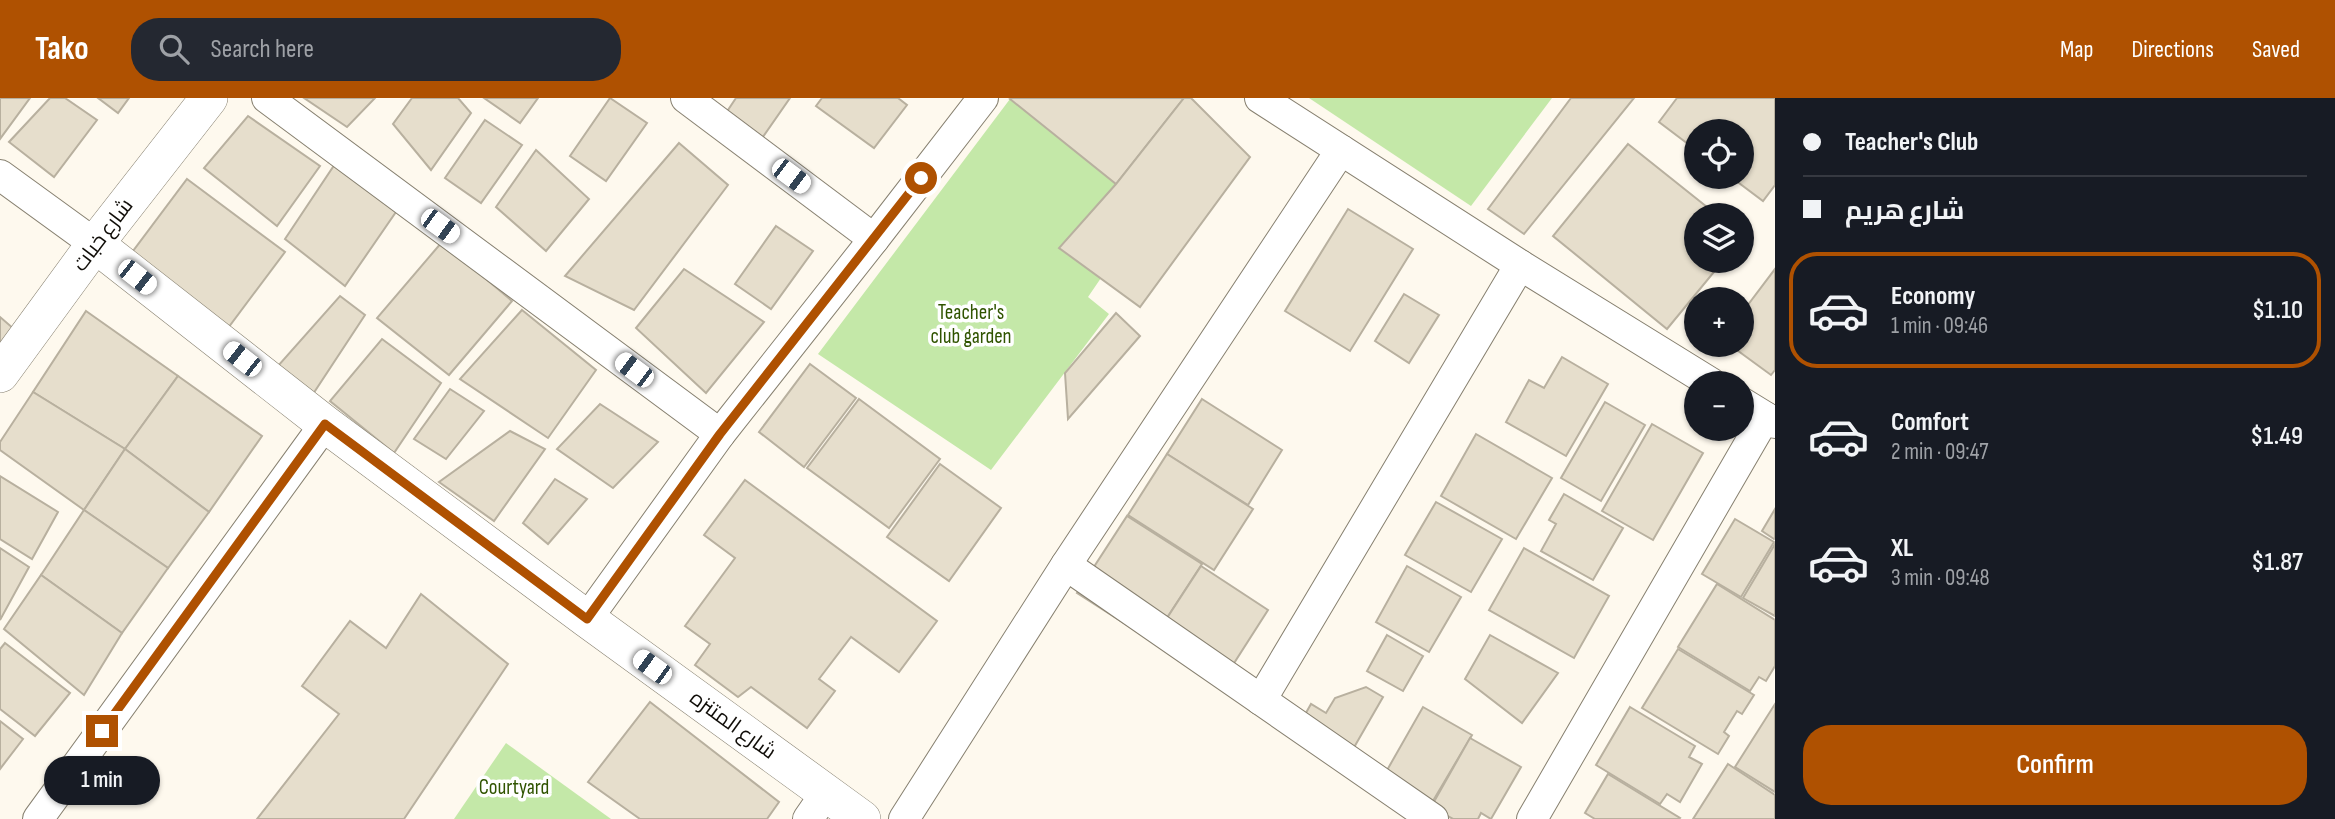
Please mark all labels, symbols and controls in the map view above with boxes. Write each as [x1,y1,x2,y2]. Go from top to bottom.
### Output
search box [131,18,621,81]
text: Tako [35,29,89,69]
icon: search [155,30,193,68]
text: Search here [211,34,314,65]
text: Map [2060,35,2093,64]
text: Directions [2131,35,2214,64]
text: Saved [2252,35,2300,64]
map controls [1684,119,1754,441]
button: locate [1684,119,1754,189]
text: Teacher's Club [1845,127,1978,158]
car [768,155,815,197]
route start [905,162,937,194]
street label: شارع خبات [68,194,139,277]
text: شارع هريم [1845,196,1964,227]
button: layers [1684,203,1754,273]
car [417,205,464,247]
car [114,256,161,298]
icon: car [1807,279,1870,342]
text: Economy [1891,281,1975,312]
button: + [1684,287,1754,357]
text: $1.10 [2252,295,2303,326]
park label: Teacher's club garden [930,300,1012,349]
text: 1 min · 09:46 [1891,312,1988,340]
car [219,338,266,380]
car [611,349,658,391]
button: − [1684,371,1754,441]
icon: car [1807,405,1870,468]
text: Comfort [1891,407,1969,438]
text: $1.49 [2250,421,2303,452]
text: 2 min · 09:47 [1891,438,1988,466]
icon: car [1807,531,1870,594]
text: XL [1891,533,1913,564]
text: $1.87 [2251,547,2303,578]
text: 3 min · 09:48 [1891,564,1990,592]
car [629,646,676,688]
street label: شارع المتنزه [684,685,781,765]
route end [86,715,118,747]
button: Confirm [1803,725,2307,805]
callout: 1 min [44,756,160,804]
text: 1 min [81,766,123,794]
park label: Courtyard [479,775,549,800]

